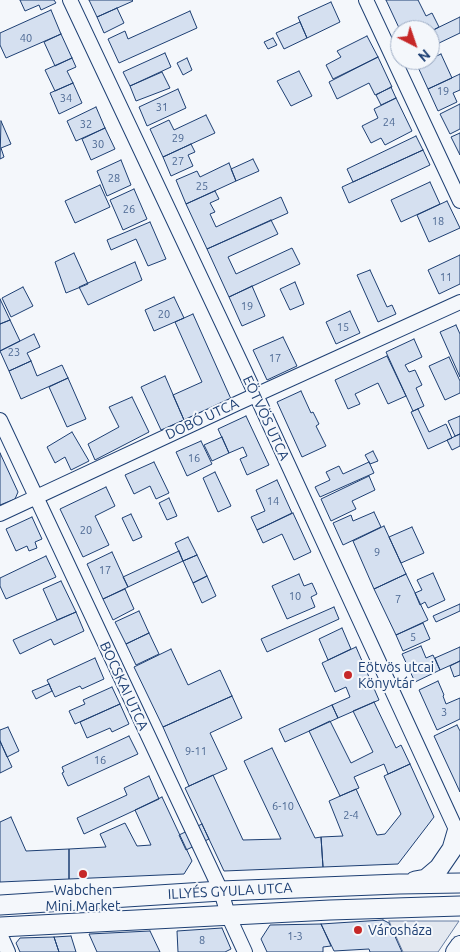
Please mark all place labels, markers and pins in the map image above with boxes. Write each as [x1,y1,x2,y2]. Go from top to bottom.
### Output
place label: Eötvös utcai Könyvtár [358,659,434,692]
marker: Eötvös utcai Könyvtár [342,669,354,681]
marker: Wabchen Mini Market [77,868,89,880]
place label: Wabchen Mini Market [46,882,120,914]
place label: Városháza [368,922,432,938]
marker: Városháza [352,924,364,936]

